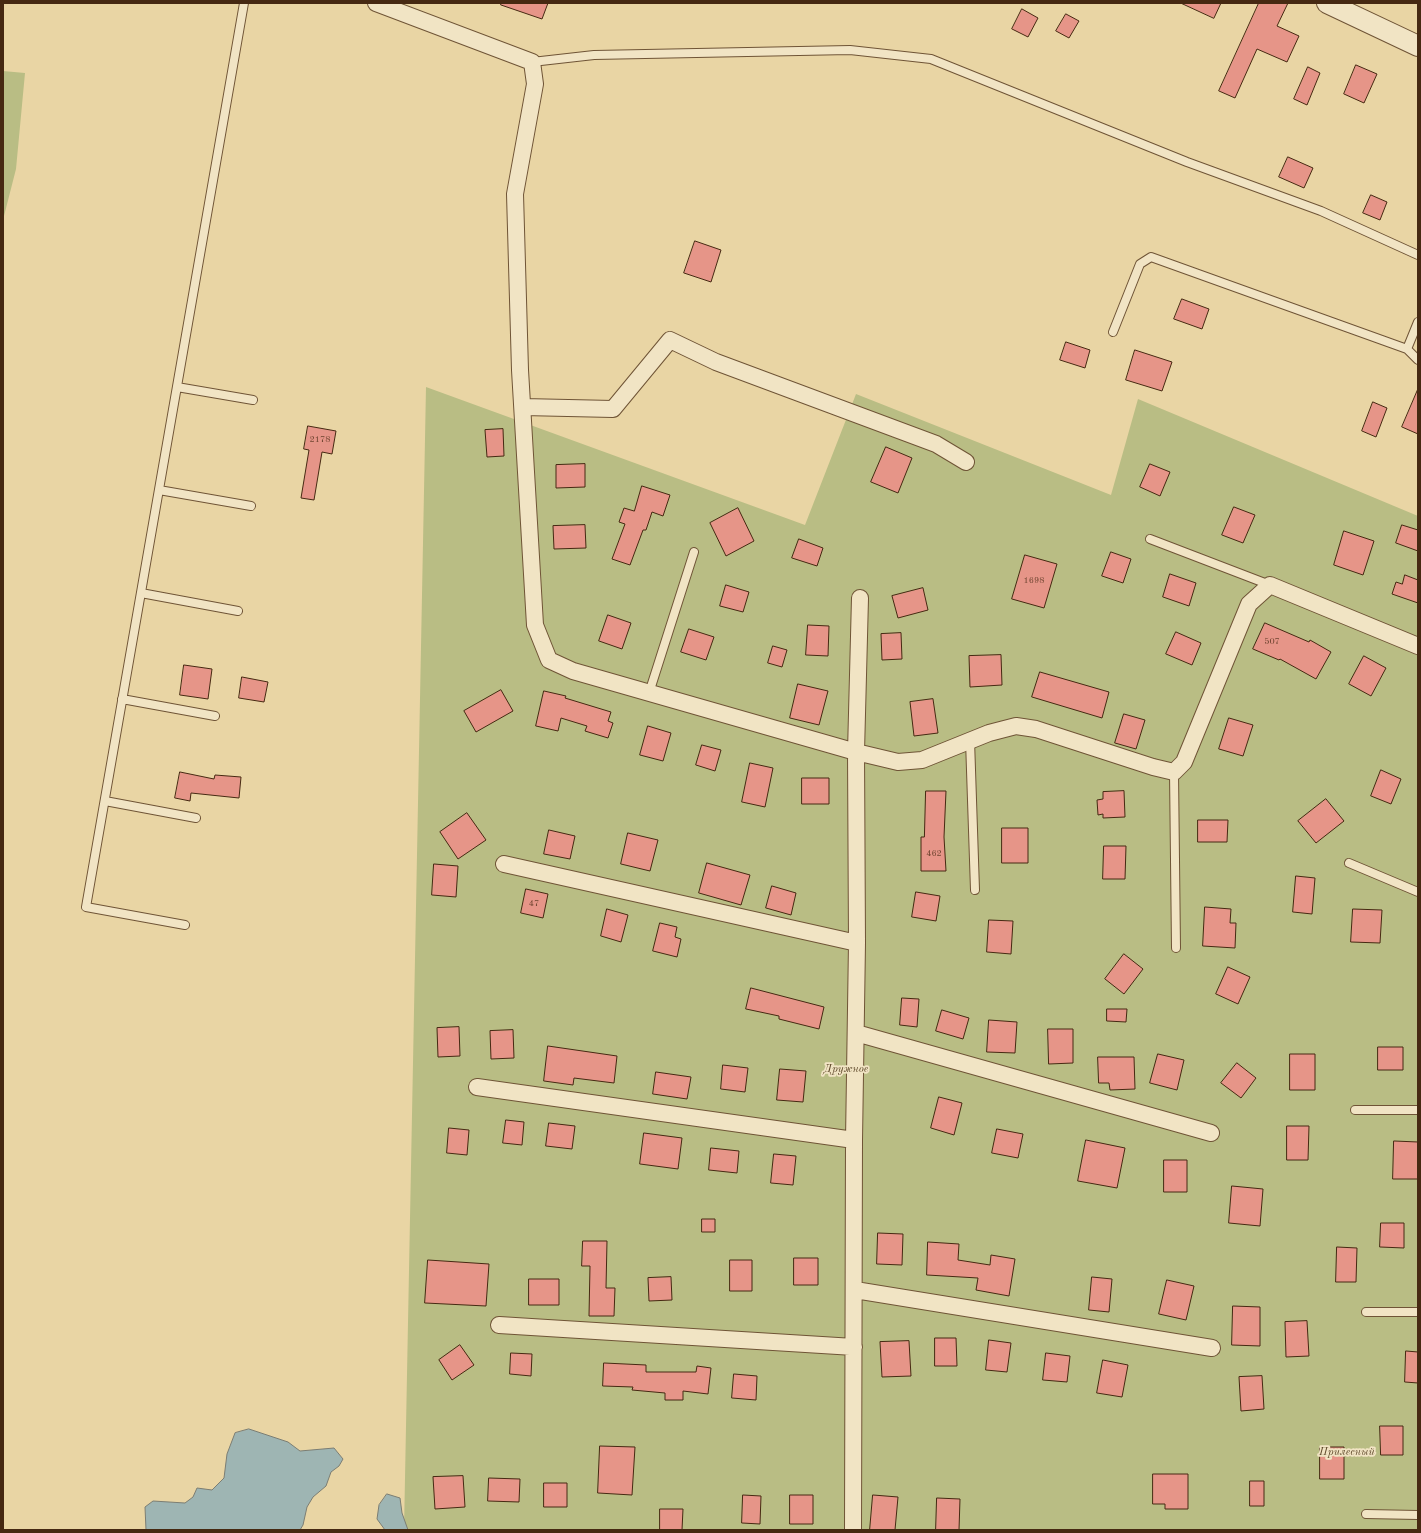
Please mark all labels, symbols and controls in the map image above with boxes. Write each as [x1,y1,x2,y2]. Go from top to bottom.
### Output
house number: 2178 [310,435,330,445]
house number: 1698 [1024,576,1044,586]
house number: 507 [1264,637,1280,647]
house number: 462 [926,849,942,859]
house number: 47 [529,899,539,909]
park label: Дружное [824,1062,868,1076]
park label: Прилесный [1319,1445,1375,1459]

